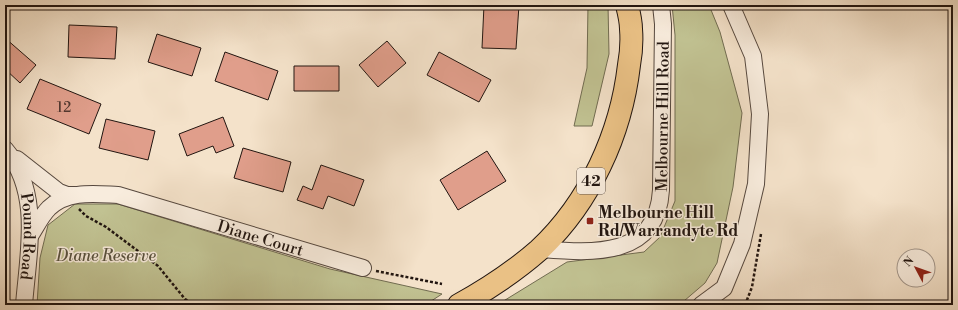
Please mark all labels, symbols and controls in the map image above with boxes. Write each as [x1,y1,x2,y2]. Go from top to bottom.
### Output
street label: Melbourne Hill Road [652,41,674,192]
house number: 12 [57,99,71,117]
road number: 42 [577,168,605,194]
street label: Pound Road [15,191,39,281]
place label: Melbourne Hill Rd/Warrandyte Rd [598,203,738,241]
street label: Diane Court [215,216,306,261]
marker: Melbourne Hill Rd/Warrandyte Rd [585,216,595,226]
park label: Diane Reserve [55,246,157,266]
north arrow [896,248,936,288]
text: N [901,254,918,270]

